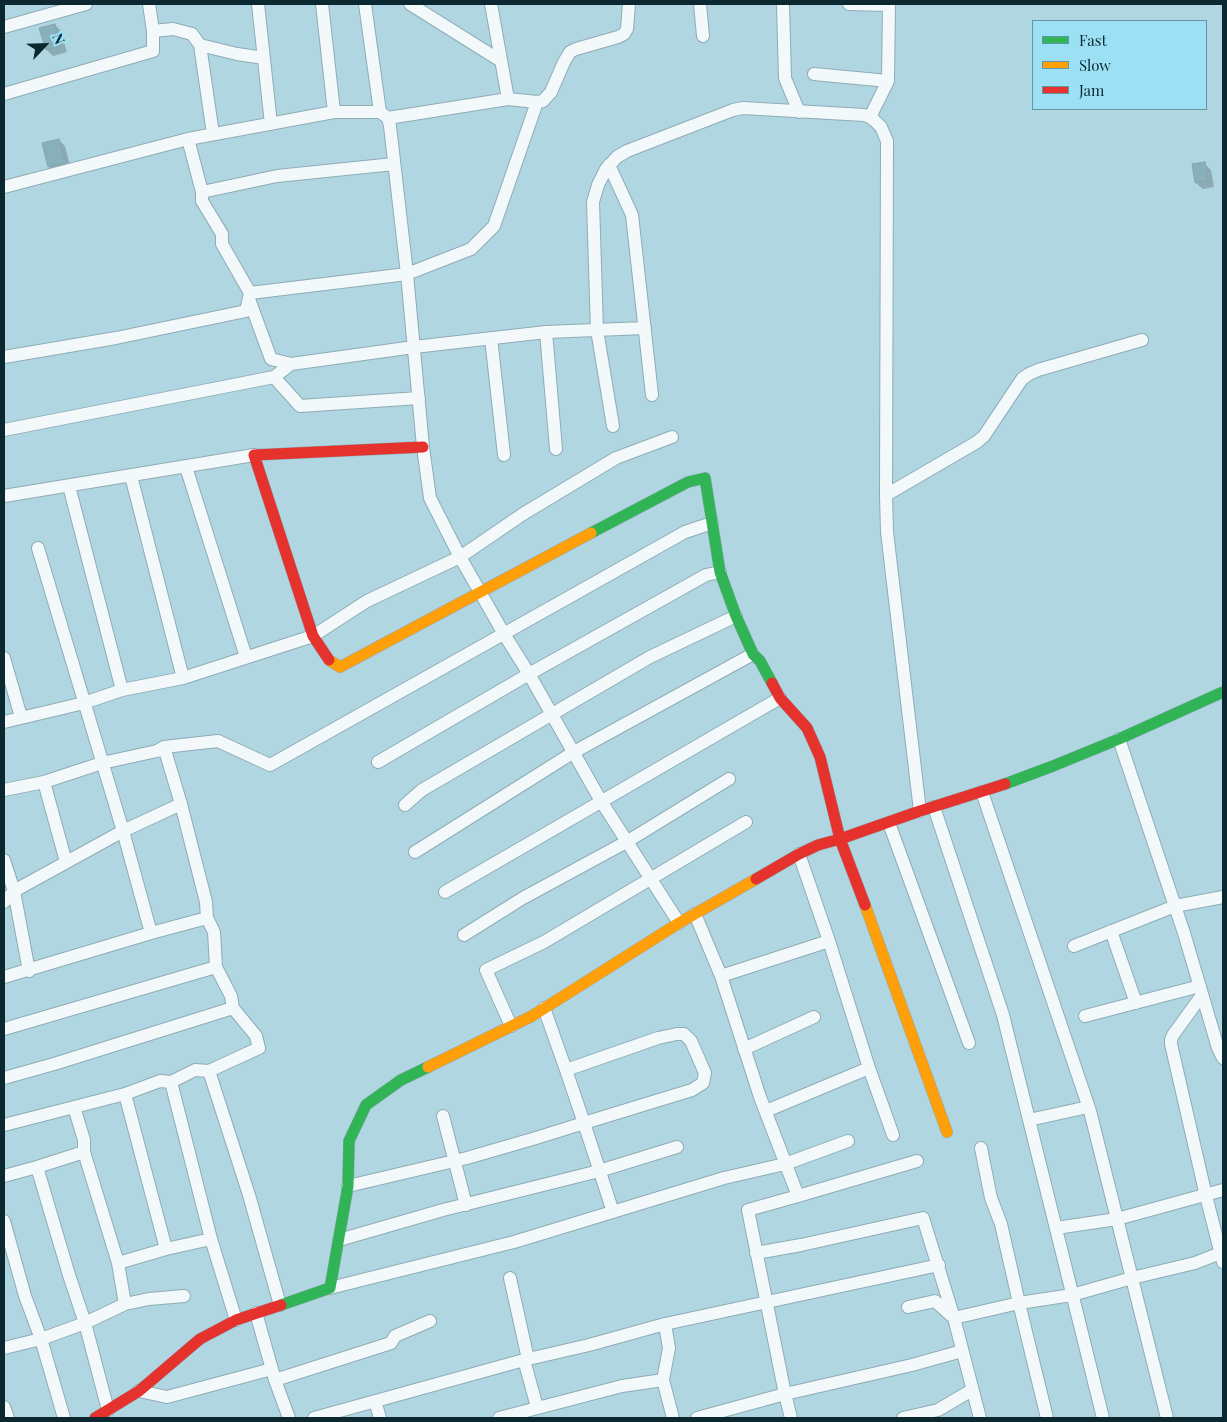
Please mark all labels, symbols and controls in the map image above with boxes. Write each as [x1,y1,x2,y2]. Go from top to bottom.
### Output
north arrow [20,20,70,70]
legend [1032,20,1207,110]
text: N [48,30,70,47]
text: Fast [1079,30,1107,50]
text: Slow [1079,55,1111,75]
text: Jam [1079,80,1104,100]

